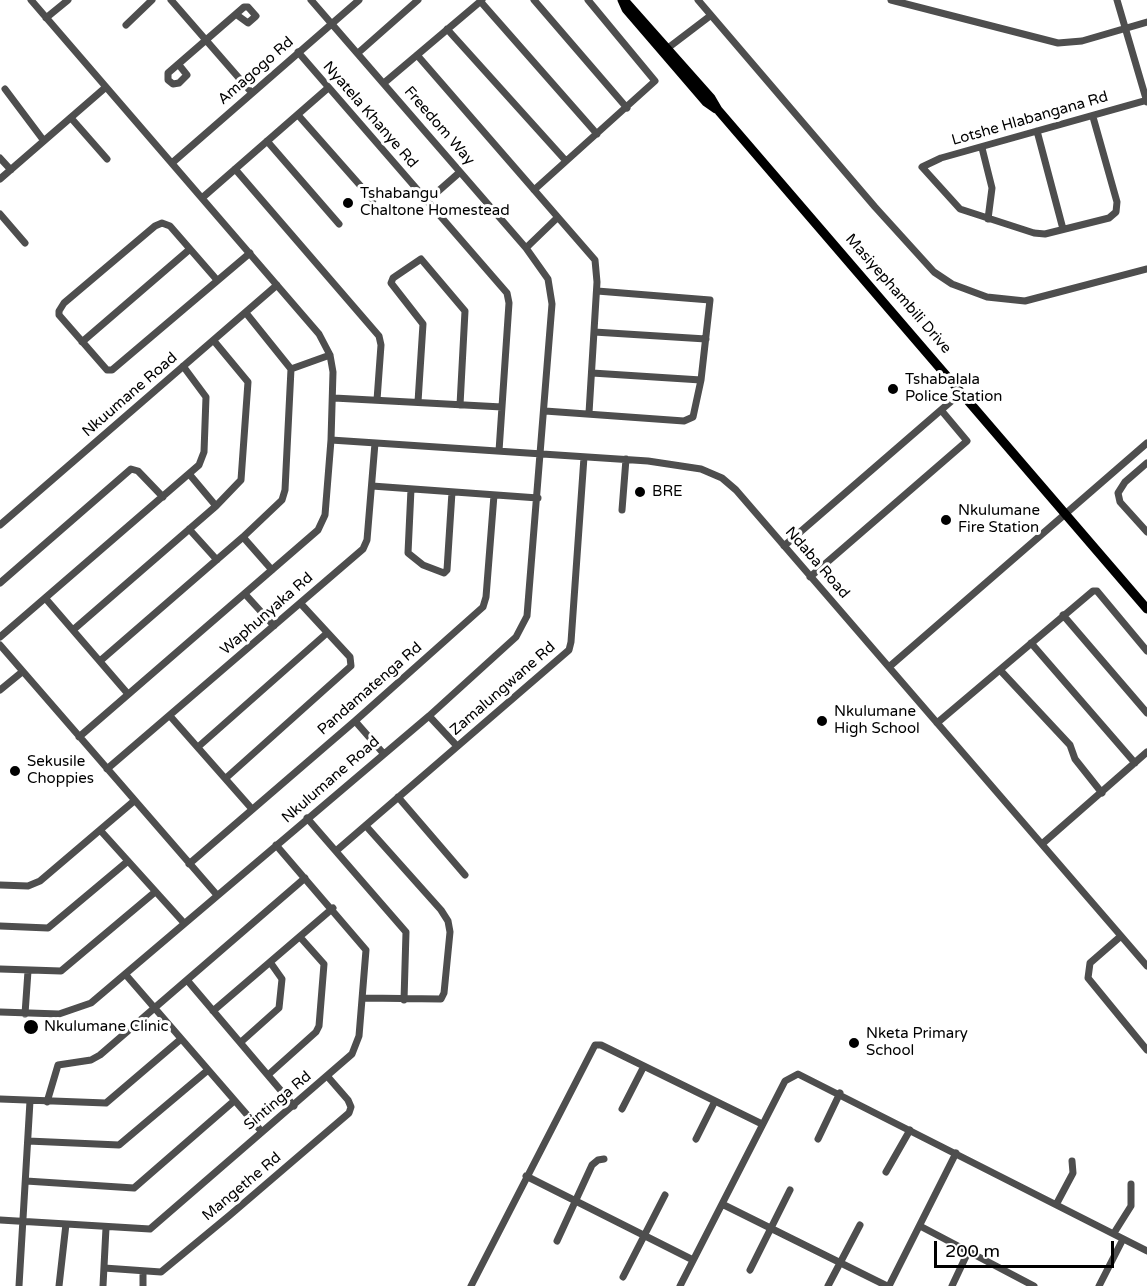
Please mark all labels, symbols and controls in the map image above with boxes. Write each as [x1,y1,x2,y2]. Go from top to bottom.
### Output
street label: Amagogo Rd [214,33,298,109]
street label: Nyatela Khanye Rd [319,58,421,172]
street label: Freedom Way [400,83,478,169]
street label: Lotshe Hlabangana Rd [950,88,1110,150]
place label: Tshabangu Chaltone Homestead [360,185,510,220]
marker: Tshabangu Chaltone Homestead [341,196,355,210]
street label: Masiyephambili Drive [841,231,955,357]
street label: Nkuumane Road [79,349,181,441]
place label: Tshabalala Police Station [905,371,1002,406]
marker: Tshabalala Police Station [886,382,900,396]
place label: BRE [652,483,683,501]
marker: BRE [633,485,647,499]
place label: Nkulumane Fire Station [958,502,1040,537]
marker: Nkulumane Fire Station [939,513,953,527]
street label: Ndaba Road [781,523,853,603]
street label: Waphunyaka Rd [217,569,317,659]
street label: Zamalungwane Rd [447,638,559,740]
street label: Pandamatenga Rd [314,639,426,739]
place label: Nkulumane High School [834,703,920,738]
marker: Nkulumane High School [815,714,829,728]
street label: Nkulumane Road [278,733,384,827]
place label: Sekusile Choppies [27,753,94,788]
marker: Sekusile Choppies [8,764,22,778]
marker: Nkulumane Clinic [22,1018,40,1036]
place label: Nkulumane Clinic [44,1018,169,1036]
place label: Nketa Primary School [866,1025,968,1060]
marker: Nketa Primary School [847,1036,861,1050]
street label: Sintinga Rd [241,1068,315,1134]
street label: Mangethe Rd [199,1149,285,1225]
scale bar [937,1229,1117,1267]
text: 200 m [945,1240,1000,1262]

